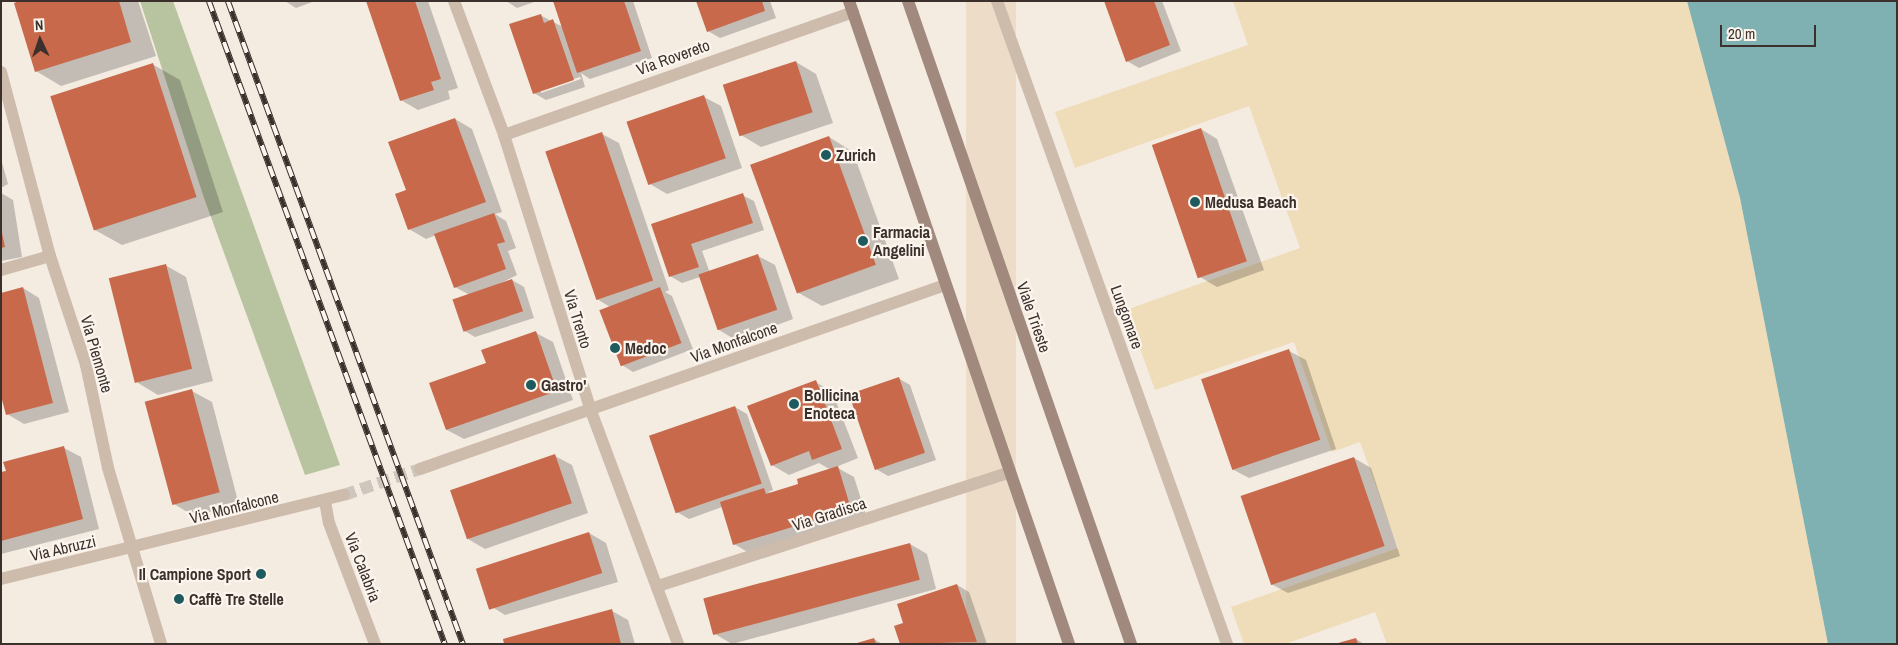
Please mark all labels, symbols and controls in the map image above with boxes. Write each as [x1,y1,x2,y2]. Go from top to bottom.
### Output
north arrow [15,15,65,65]
scale bar [1723,15,1819,47]
text: N [35,16,44,34]
text: 20 m [1728,23,1755,44]
street label: Via Rovereto [634,35,712,79]
place label: Zurich [836,145,876,165]
marker: Zurich [820,149,832,161]
place label: Medusa Beach [1205,192,1297,212]
marker: Medusa Beach [1189,196,1201,208]
place label: Farmacia Angelini [873,222,930,260]
marker: Farmacia Angelini [857,235,869,247]
street label: Viale Trieste [1013,279,1055,355]
street label: Lungomare [1107,283,1147,351]
street label: Via Trento [560,287,596,351]
street label: Via Piemonte [77,313,117,395]
street label: Via Monfalcone [688,317,780,367]
place label: Medoc [625,338,667,358]
marker: Medoc [609,342,621,354]
place label: Gastro' [541,375,586,395]
marker: Gastro' [525,379,537,391]
place label: Bollicina Enoteca [804,385,859,423]
marker: Bollicina Enoteca [788,398,800,410]
street label: Via Monfalcone [188,487,280,527]
street label: Via Gradisca [790,493,868,535]
street label: Via Calabria [341,530,385,604]
street label: Via Abruzzi [28,531,98,565]
place label: Il Campione Sport [139,564,251,584]
marker: Il Campione Sport [255,568,267,580]
place label: Caffè Tre Stelle [189,589,284,609]
marker: Caffè Tre Stelle [173,593,185,605]

